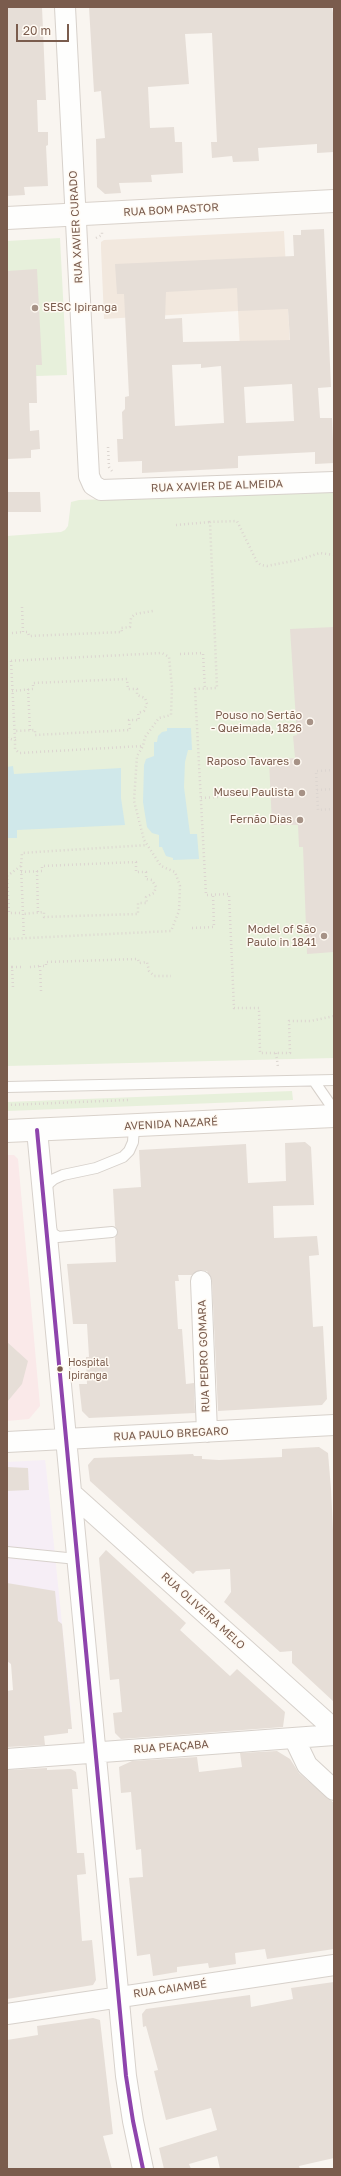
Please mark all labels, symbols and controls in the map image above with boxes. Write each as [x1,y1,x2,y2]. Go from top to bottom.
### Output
scale bar [18,16,71,42]
text: 20 m [23,23,51,38]
street label: RUA XAVIER CURADO [66,170,86,284]
street label: RUA BOM PASTOR [123,201,219,219]
place label: SESC Ipiranga [43,301,117,315]
marker: SESC Ipiranga [30,303,40,313]
street label: RUA XAVIER DE ALMEIDA [151,477,283,495]
place label: Pouso no Sertão - Queimada, 1826 [211,709,302,735]
marker: Pouso no Sertão - Queimada, 1826 [305,717,315,727]
place label: Raposo Tavares [207,755,289,769]
marker: Raposo Tavares [292,757,302,767]
place label: Museu Paulista [213,786,294,800]
marker: Museu Paulista [297,788,307,798]
place label: Fernão Dias [230,813,292,827]
marker: Fernão Dias [295,815,305,825]
place label: Model of São Paulo in 1841 [247,923,316,949]
marker: Model of São Paulo in 1841 [319,931,329,941]
street label: AVENIDA NAZARÉ [124,1115,218,1133]
street label: RUA PEDRO GOMARA [195,1299,213,1413]
place label: Hospital Ipiranga [68,1357,109,1380]
marker: Hospital Ipiranga [55,1364,65,1374]
street label: RUA PAULO BREGARO [113,1424,229,1444]
street label: RUA OLIVEIRA MELO [158,1570,248,1652]
street label: RUA PEAÇABA [133,1738,209,1756]
street label: RUA CAIAMBÉ [132,1977,208,2001]

